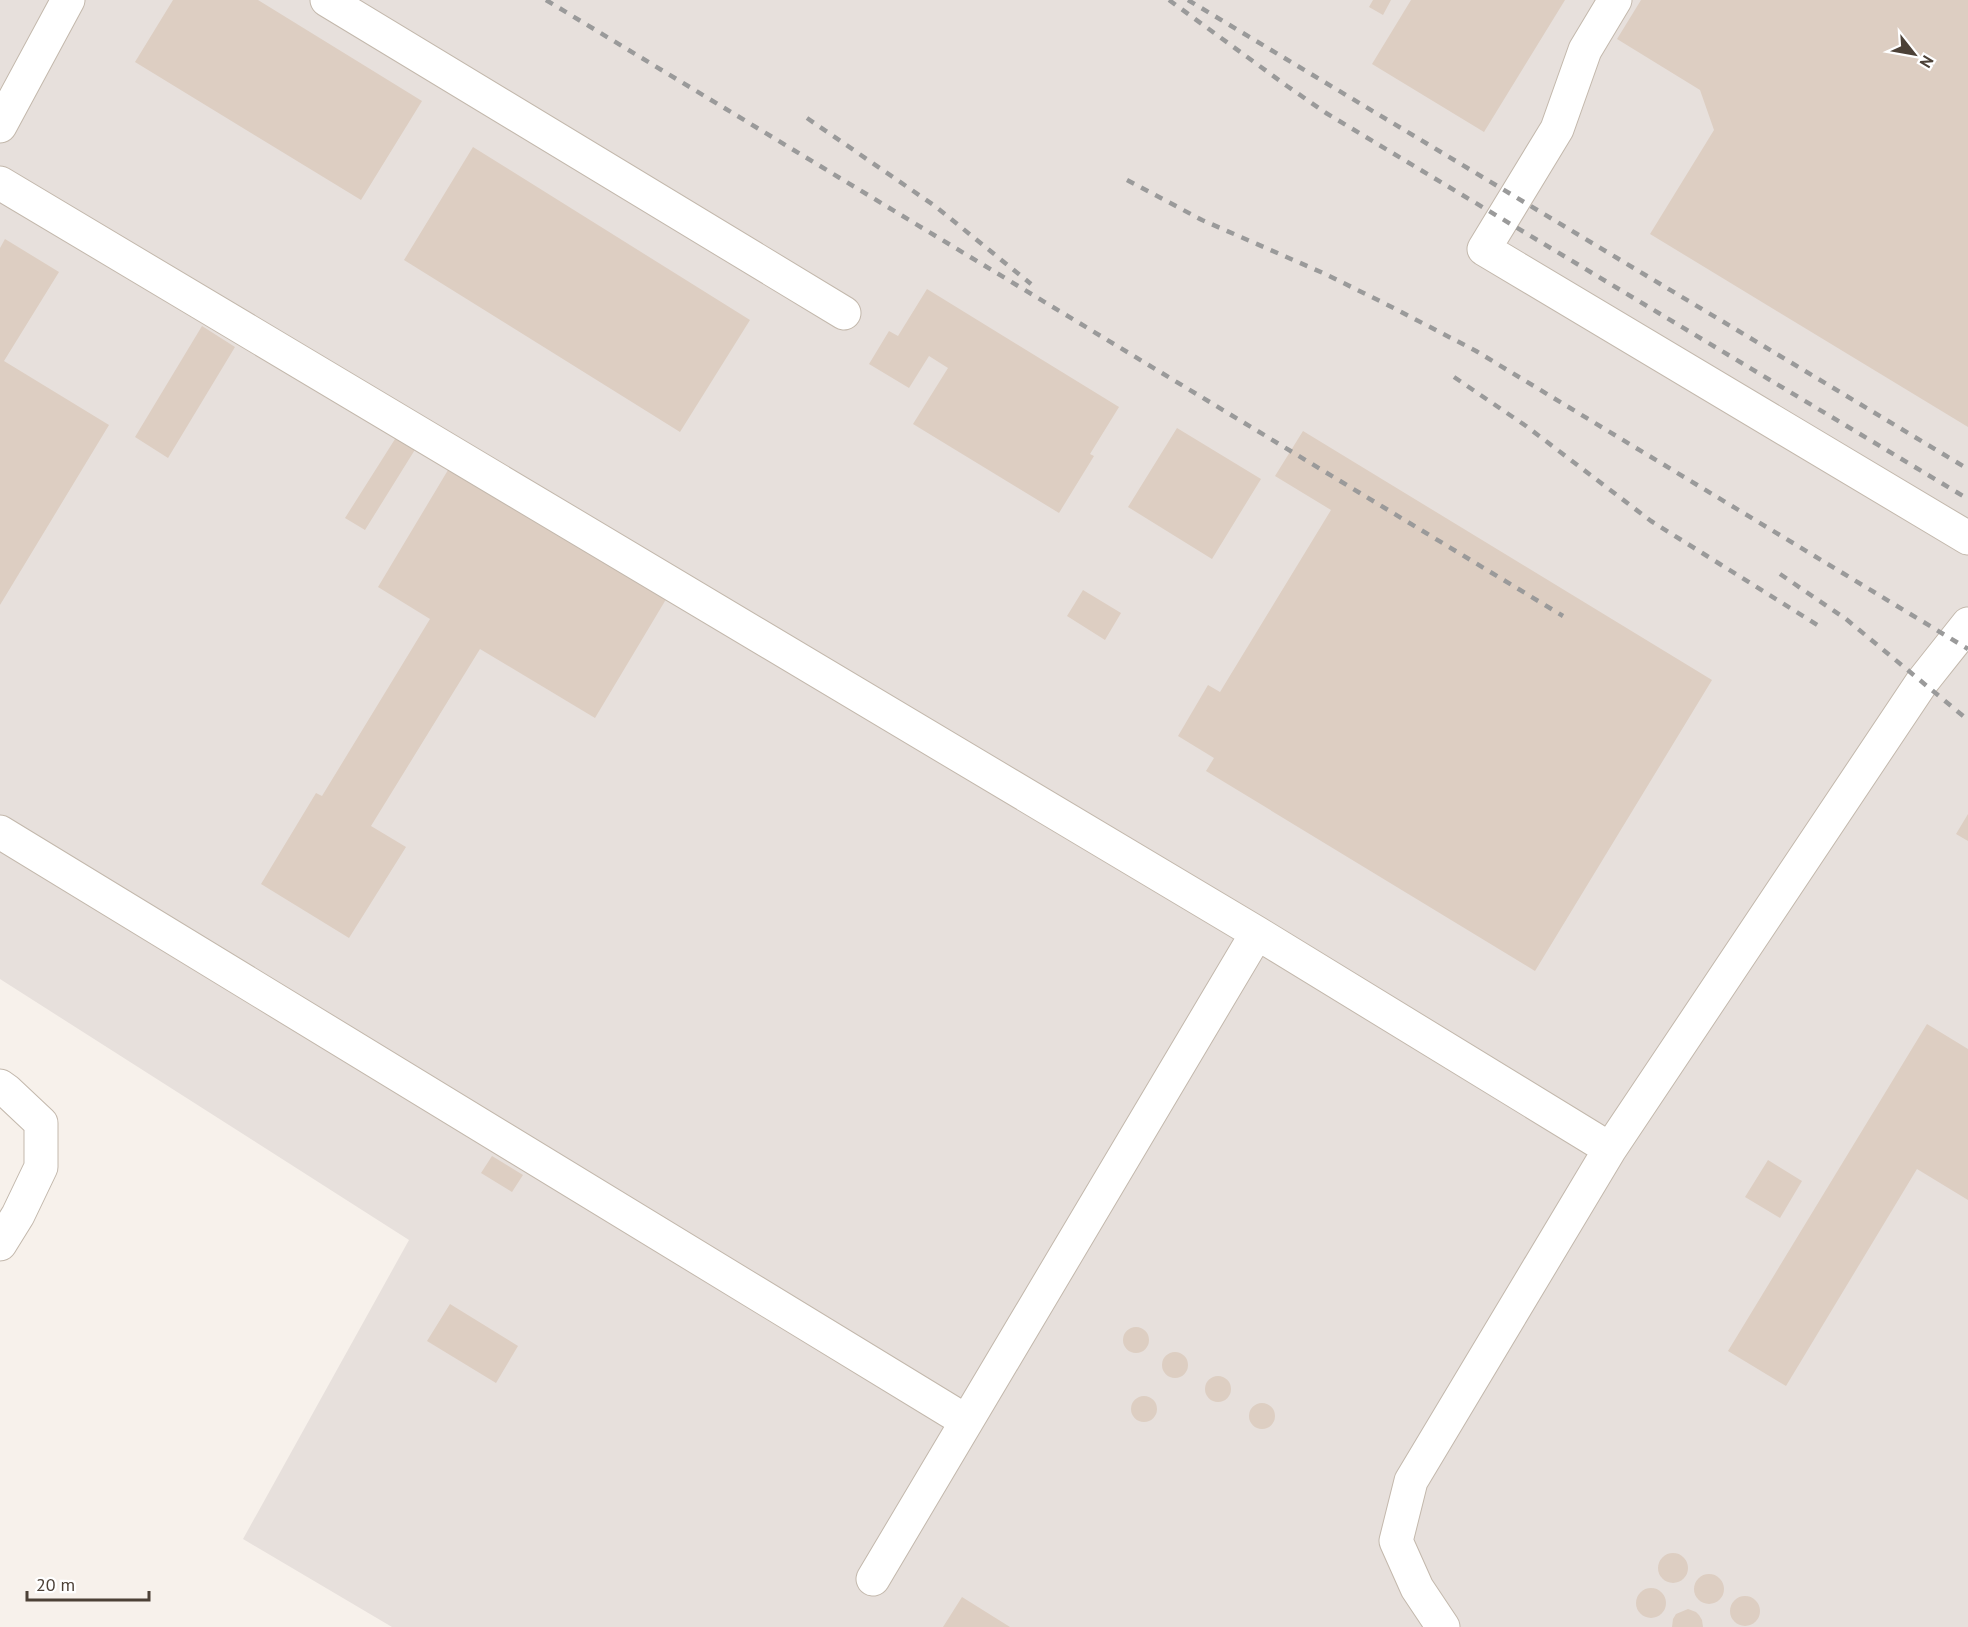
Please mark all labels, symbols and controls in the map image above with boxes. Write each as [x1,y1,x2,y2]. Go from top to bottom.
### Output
north arrow [1884,24,1944,84]
text: N [1916,52,1938,71]
scale bar [27,1564,148,1602]
text: 20 m [36,1573,75,1596]

